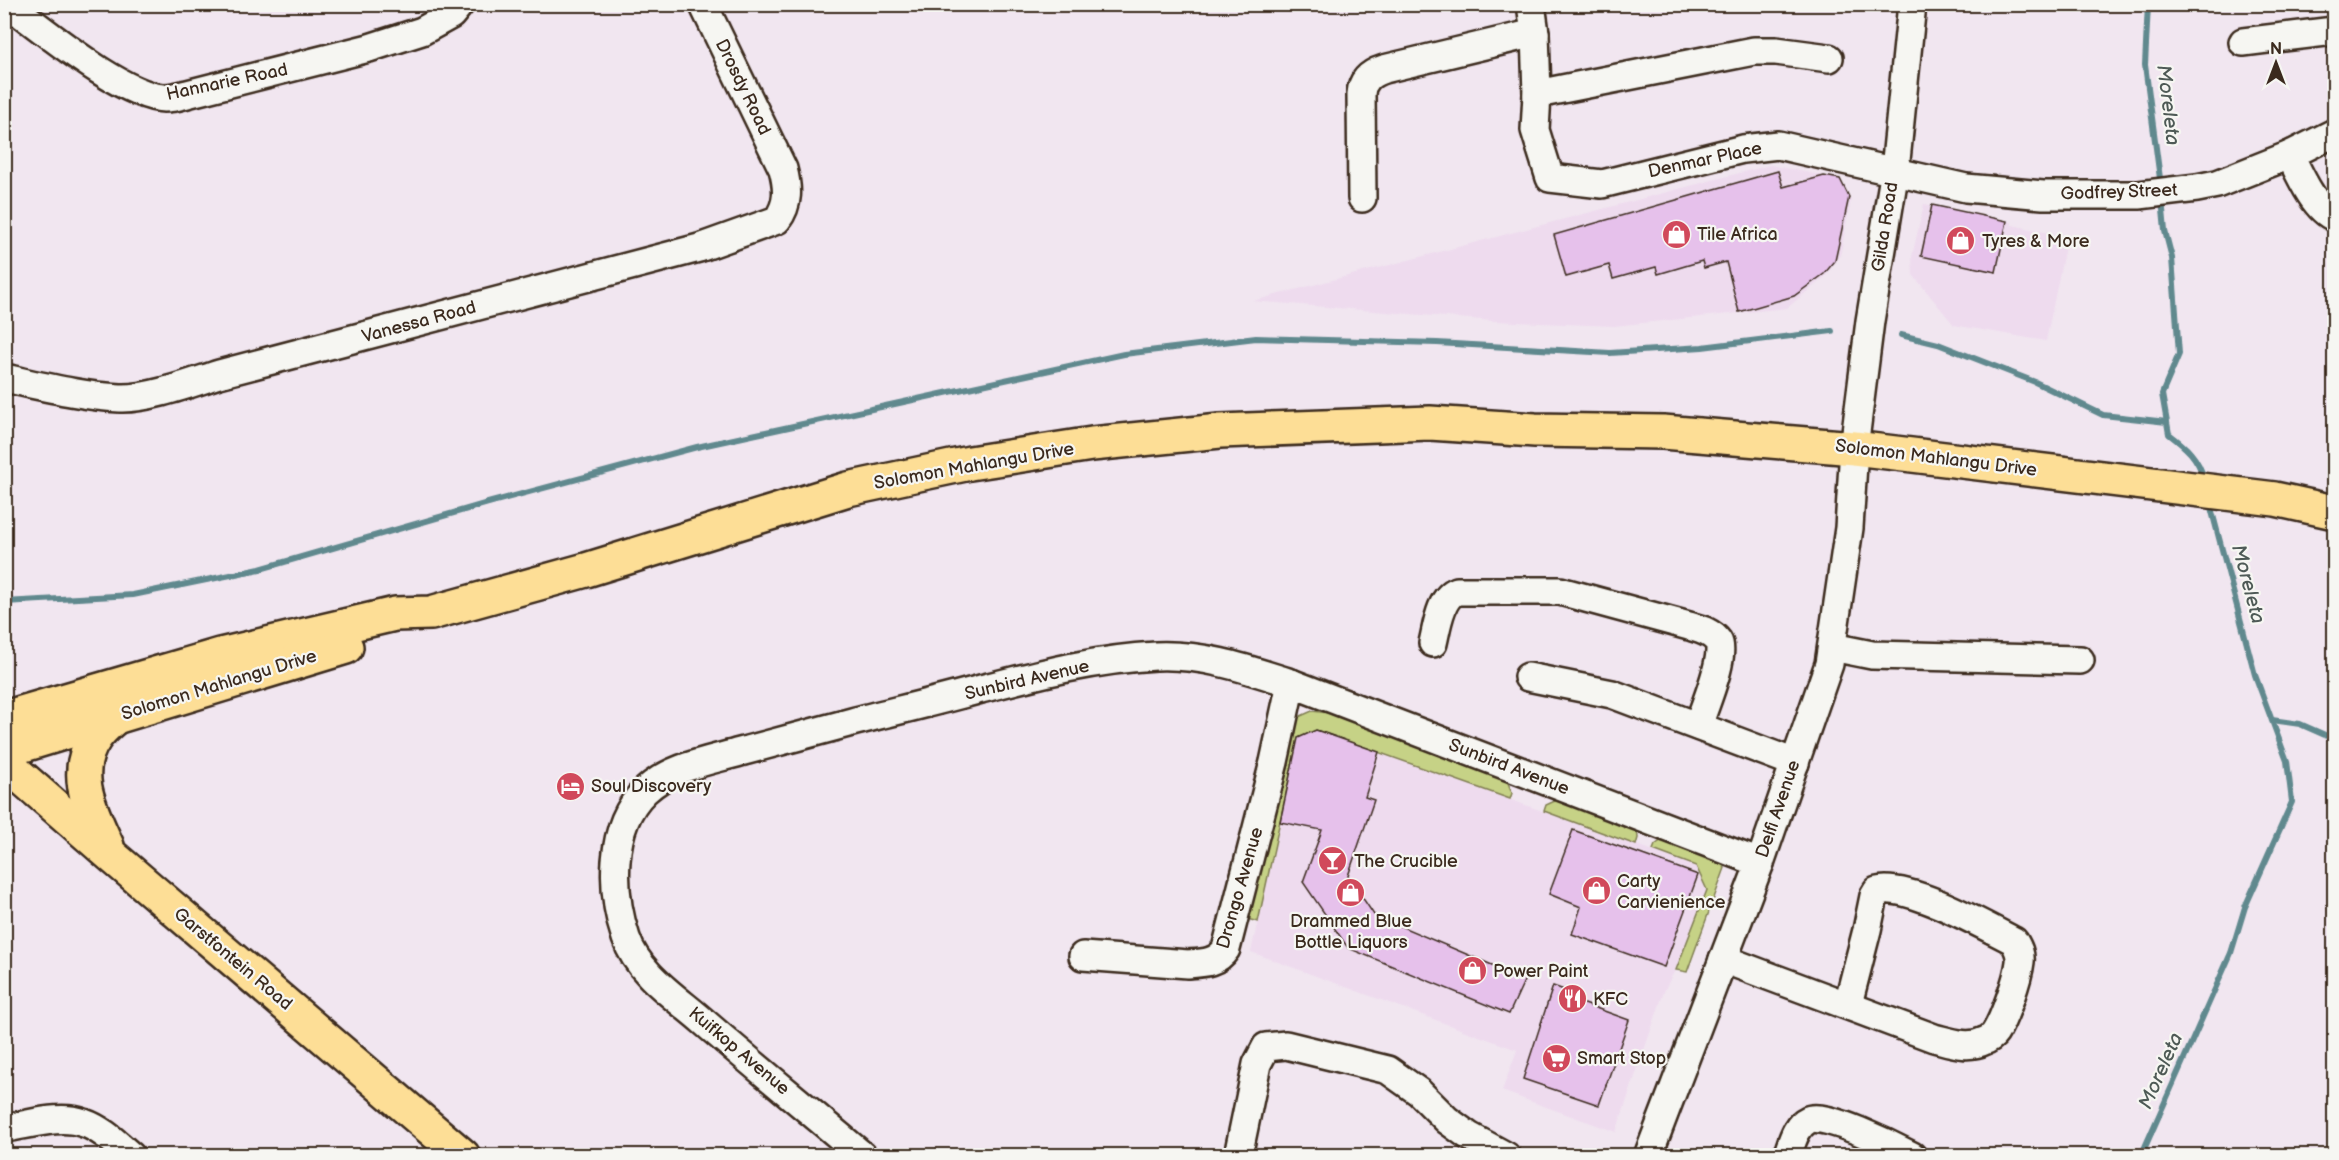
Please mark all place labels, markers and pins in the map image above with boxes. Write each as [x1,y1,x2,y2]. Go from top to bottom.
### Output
shop icon: Tile Africa [1660,218,1692,250]
place label: Tile Africa [1697,224,1778,245]
shop icon: Tyres & More [1945,225,1977,257]
place label: Tyres & More [1982,231,2090,252]
hotel icon: Soul Discovery [554,770,586,802]
place label: Soul Discovery [591,776,712,797]
bar icon: The Crucible [1317,845,1349,877]
place label: The Crucible [1354,851,1458,872]
place label: Carty Carvienience [1617,871,1726,913]
shop icon: Carty Carvienience [1580,875,1612,907]
shop icon: Drammed Blue Bottle Liquors [1335,876,1367,908]
place label: Drammed Blue Bottle Liquors [1290,911,1412,953]
shop icon: Power Paint [1456,955,1488,987]
place label: Power Paint [1493,961,1589,982]
restaurant icon: KFC [1556,983,1588,1015]
place label: KFC [1593,989,1628,1010]
supermarket icon: Smart Stop [1540,1042,1572,1074]
place label: Smart Stop [1577,1048,1666,1069]

